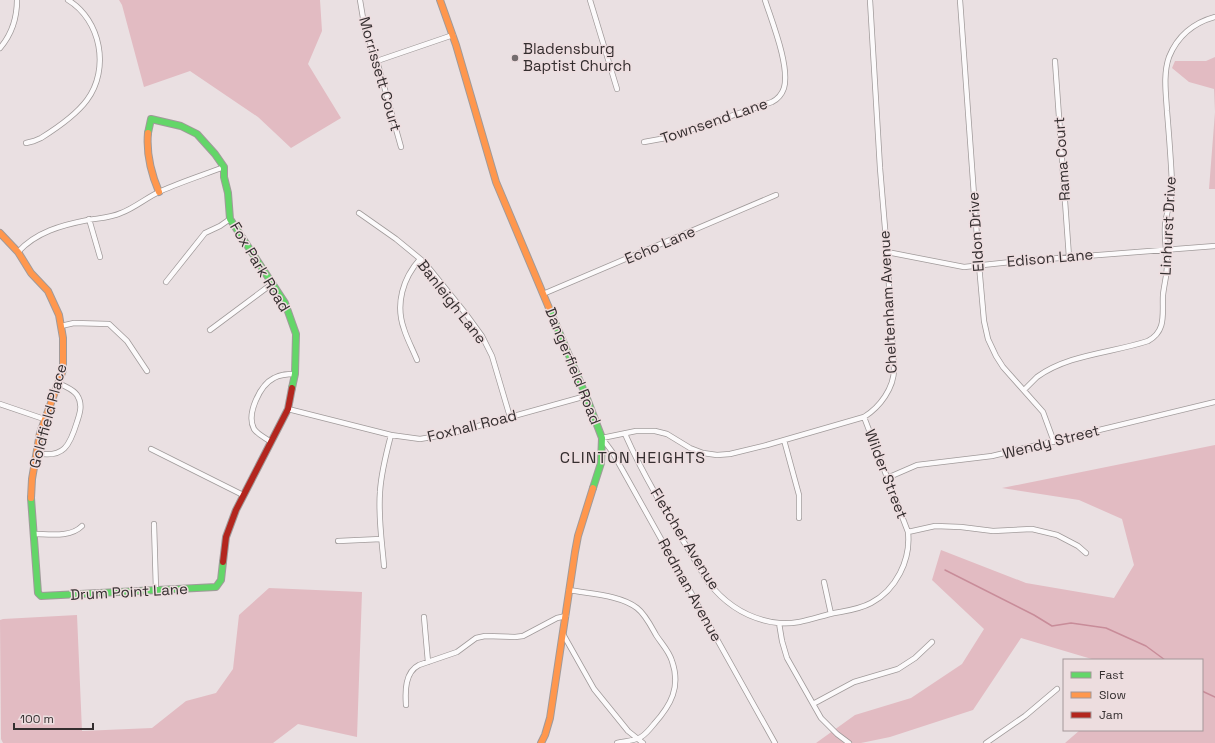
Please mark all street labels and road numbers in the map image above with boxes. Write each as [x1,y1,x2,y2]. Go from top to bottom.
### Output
street label: Morrissett Court [355,14,406,133]
street label: Townsend Lane [658,93,770,148]
street label: Rama Court [1049,116,1074,202]
street label: Linhurst Drive [1155,176,1180,276]
street label: Eldon Drive [963,191,988,273]
street label: Fox Park Road [226,218,295,315]
street label: Echo Lane [622,221,698,268]
street label: Cheltenham Avenue [874,230,901,374]
street label: Edison Lane [1006,244,1094,271]
street label: Banleigh Lane [414,256,491,348]
street label: Dangerfield Road [541,304,606,427]
street label: Goldfield Place [24,361,71,470]
street label: Foxhall Road [425,405,519,446]
street label: Wendy Street [1000,420,1102,463]
street label: Wilder Street [861,426,912,521]
street label: Fletcher Avenue [647,484,724,593]
street label: Redman Avenue [654,535,727,645]
street label: Drum Point Lane [70,579,188,604]

